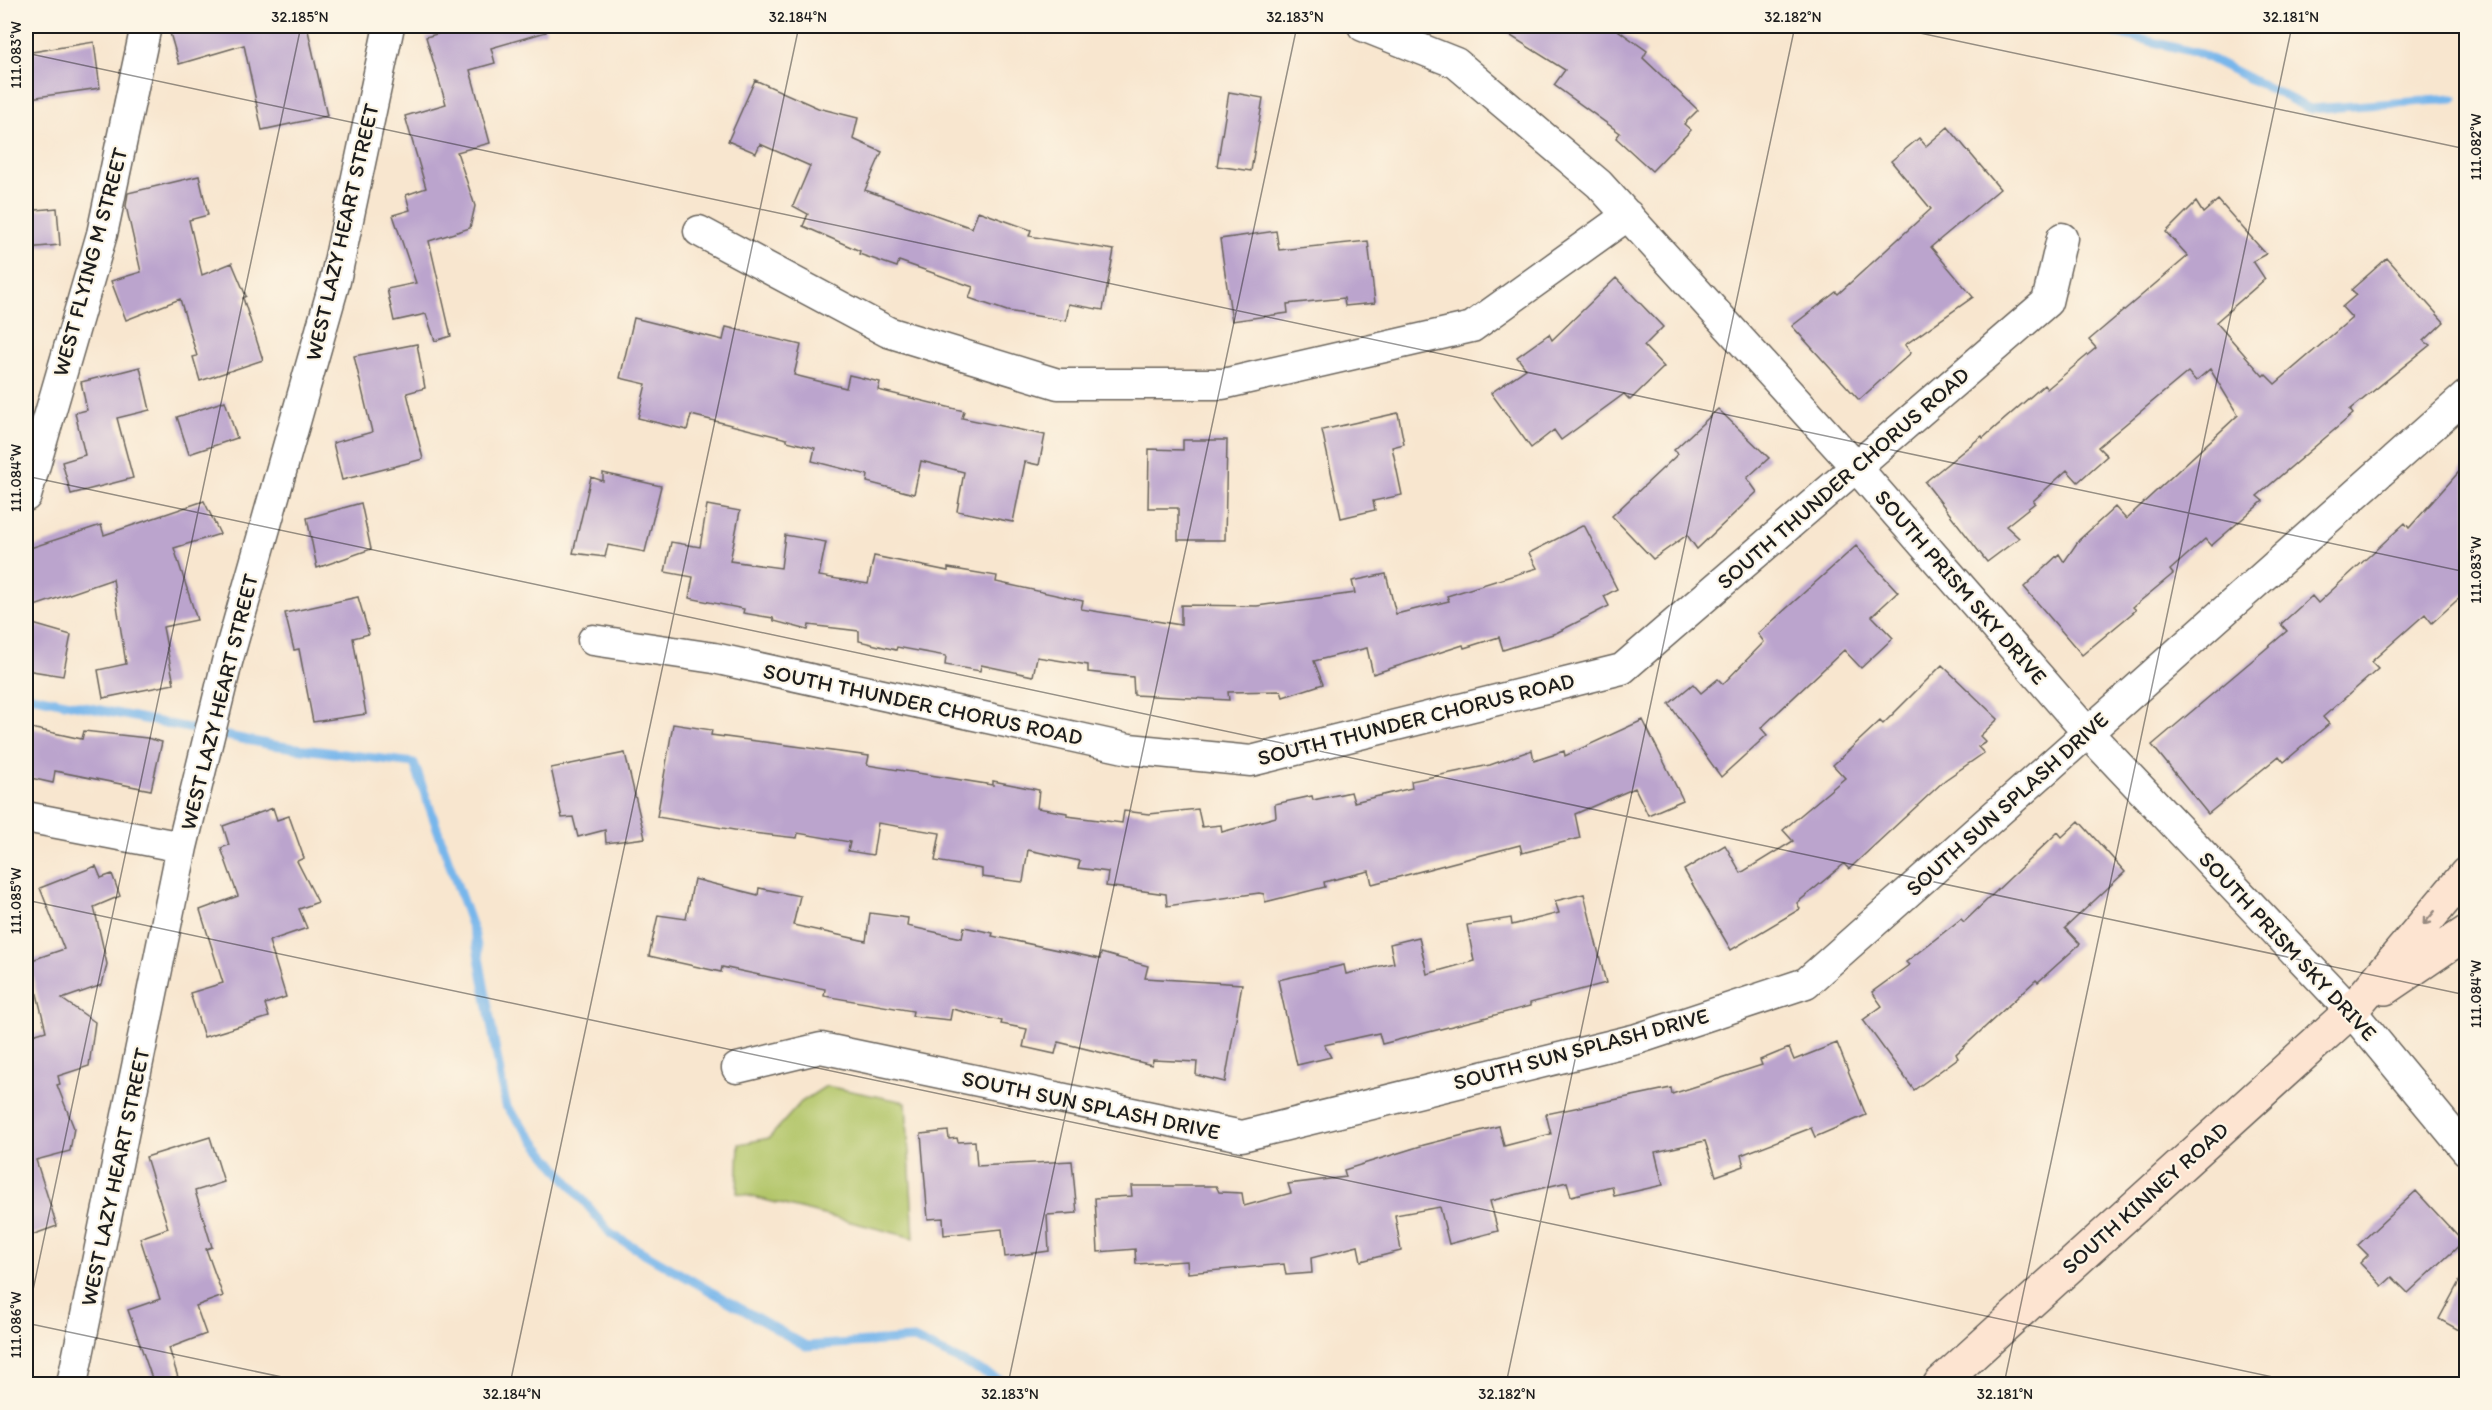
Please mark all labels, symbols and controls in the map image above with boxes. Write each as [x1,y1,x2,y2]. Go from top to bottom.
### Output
text: 32.185°N [271,8,329,26]
text: 32.184°N [769,8,827,26]
text: 32.183°N [1266,8,1324,26]
text: 32.182°N [1764,8,1822,26]
text: 32.181°N [2263,8,2319,26]
text: 111.083°W [7,21,25,89]
street label: WEST LAZY HEART STREET [299,100,385,363]
text: 111.082°W [2467,113,2485,181]
street label: WEST FLYING M STREET [46,144,134,379]
street label: SOUTH THUNDER CHORUS ROAD [1711,361,1975,595]
text: 111.084°W [7,444,25,512]
street label: SOUTH PRISM SKY DRIVE [1869,484,2053,690]
text: 111.083°W [2467,536,2485,604]
street label: WEST LAZY HEART STREET [174,570,264,833]
street label: SOUTH THUNDER CHORUS ROAD [761,657,1085,751]
street label: SOUTH THUNDER CHORUS ROAD [1255,666,1577,772]
street label: SOUTH SUN SPLASH DRIVE [1900,706,2114,902]
street label: SOUTH PRISM SKY DRIVE [2193,846,2383,1046]
text: 111.085°W [7,867,25,935]
one-way arrow [2422,910,2436,925]
text: 111.084°W [2467,960,2485,1028]
street label: SOUTH SUN SPLASH DRIVE [1450,1002,1712,1096]
street label: WEST LAZY HEART STREET [74,1045,156,1309]
street label: SOUTH SUN SPLASH DRIVE [959,1064,1223,1146]
street label: SOUTH KINNEY ROAD [2056,1116,2234,1280]
text: 111.086°W [7,1291,25,1359]
text: 32.184°N [483,1385,541,1403]
text: 32.183°N [981,1385,1039,1403]
text: 32.182°N [1478,1385,1536,1403]
text: 32.181°N [1977,1385,2033,1403]

